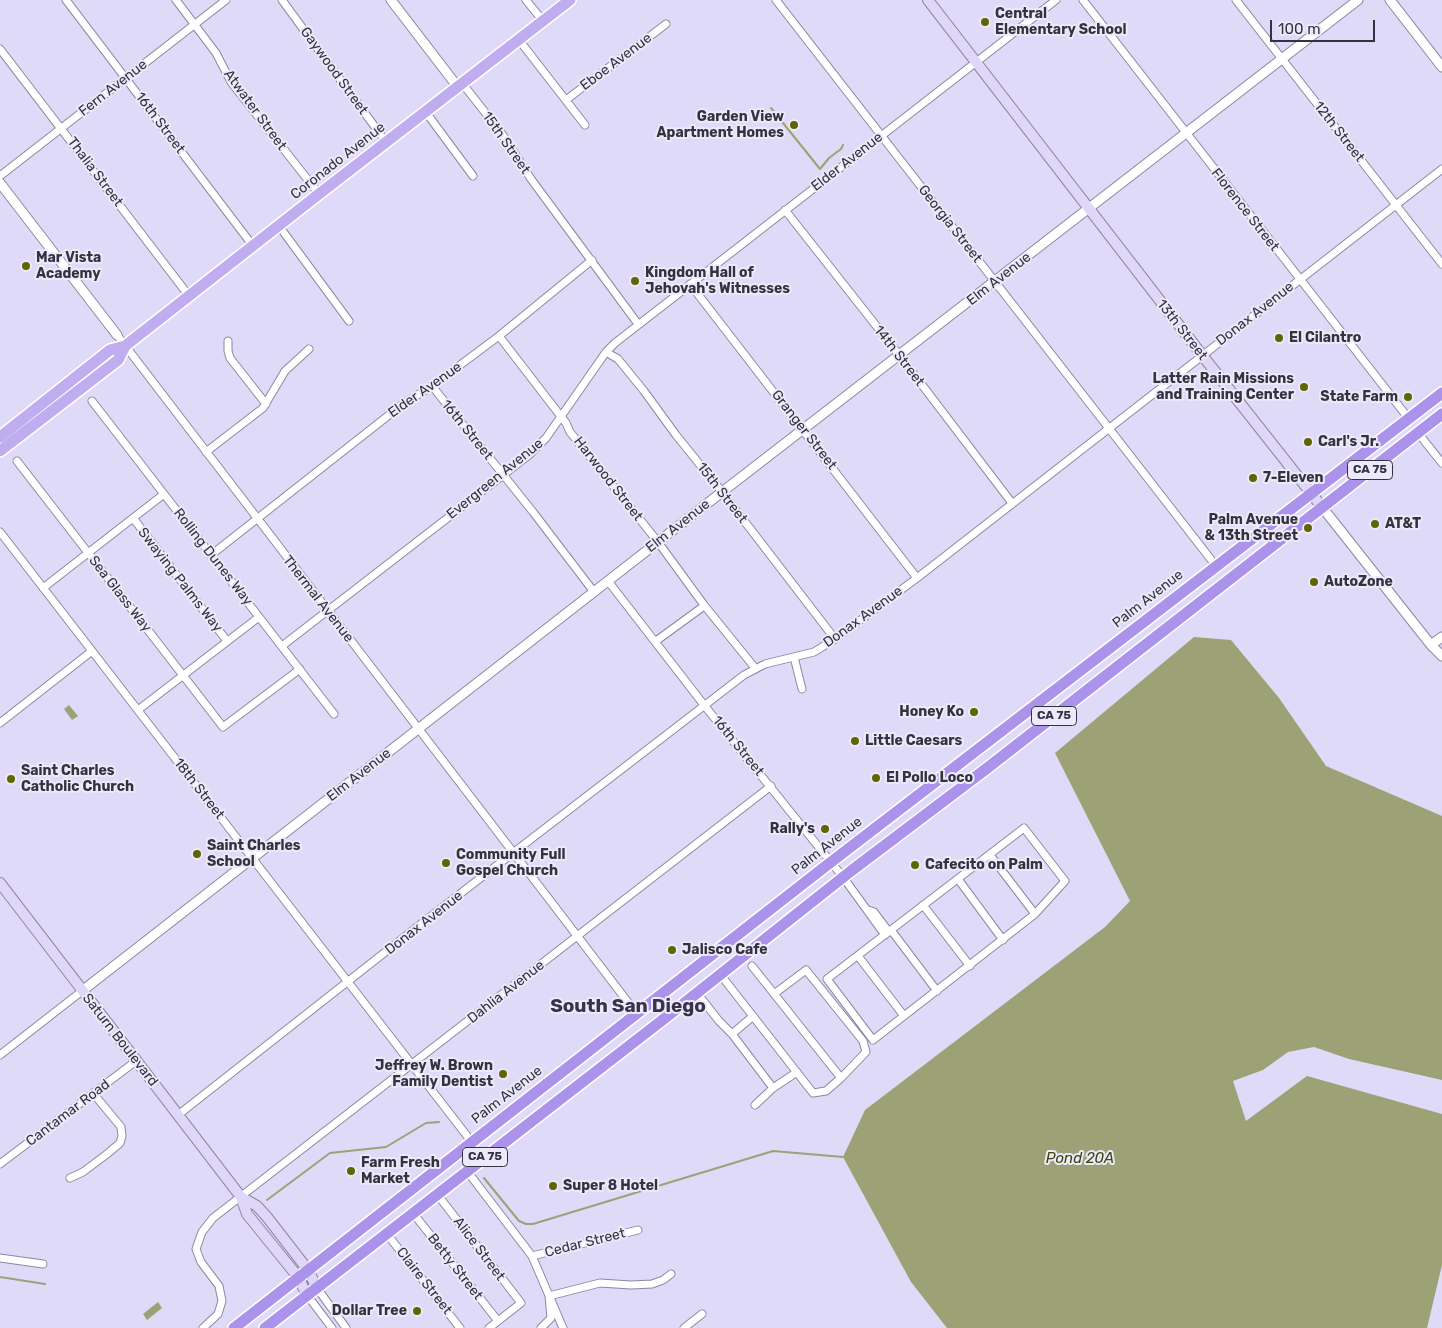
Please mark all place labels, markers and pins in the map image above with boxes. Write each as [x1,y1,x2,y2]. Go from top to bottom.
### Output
place label: Central Elementary School [995,6,1127,38]
marker: Central Elementary School [979,16,991,28]
place label: Garden View Apartment Homes [657,109,784,142]
marker: Garden View Apartment Homes [788,119,800,131]
place label: Mar Vista Academy [36,250,101,282]
marker: Mar Vista Academy [20,260,32,272]
place label: Kingdom Hall of Jehovah's Witnesses [645,265,790,298]
marker: Kingdom Hall of Jehovah's Witnesses [629,275,641,287]
place label: El Cilantro [1289,330,1361,346]
marker: El Cilantro [1273,332,1285,344]
place label: Latter Rain Missions and Training Center [1152,371,1294,404]
marker: Latter Rain Missions and Training Center [1298,381,1310,393]
place label: State Farm [1320,389,1398,405]
marker: State Farm [1402,391,1414,403]
place label: Carl's Jr. [1318,434,1379,450]
marker: Carl's Jr. [1302,436,1314,448]
place label: 7-Eleven [1263,470,1324,486]
marker: 7-Eleven [1247,472,1259,484]
place label: Palm Avenue & 13th Street [1205,512,1298,544]
place label: AT&T [1385,516,1421,532]
marker: AT&T [1369,518,1381,530]
marker: Palm Avenue & 13th Street [1302,522,1314,534]
place label: AutoZone [1324,574,1393,590]
marker: AutoZone [1308,576,1320,588]
place label: Honey Ko [899,704,964,720]
marker: Honey Ko [968,706,980,718]
place label: Little Caesars [865,733,962,749]
marker: Little Caesars [849,735,861,747]
place label: Saint Charles Catholic Church [21,763,134,796]
place label: El Pollo Loco [886,770,973,786]
marker: El Pollo Loco [870,772,882,784]
marker: Saint Charles Catholic Church [5,773,17,785]
place label: Rally's [770,821,815,837]
marker: Rally's [819,823,831,835]
place label: Saint Charles School [207,838,301,870]
place label: Community Full Gospel Church [456,847,565,880]
marker: Saint Charles School [191,848,203,860]
marker: Community Full Gospel Church [440,857,452,869]
place label: Cafecito on Palm [925,857,1043,873]
marker: Cafecito on Palm [909,859,921,871]
place label: Jalisco Cafe [682,942,768,958]
marker: Jalisco Cafe [666,944,678,956]
place label: Jeffrey W. Brown Family Dentist [375,1058,493,1090]
marker: Jeffrey W. Brown Family Dentist [497,1068,509,1080]
place label: Farm Fresh Market [361,1155,440,1188]
marker: Farm Fresh Market [345,1165,357,1177]
place label: Super 8 Hotel [563,1178,658,1194]
marker: Super 8 Hotel [547,1180,559,1192]
place label: Dollar Tree [332,1303,407,1319]
marker: Dollar Tree [411,1305,423,1317]

